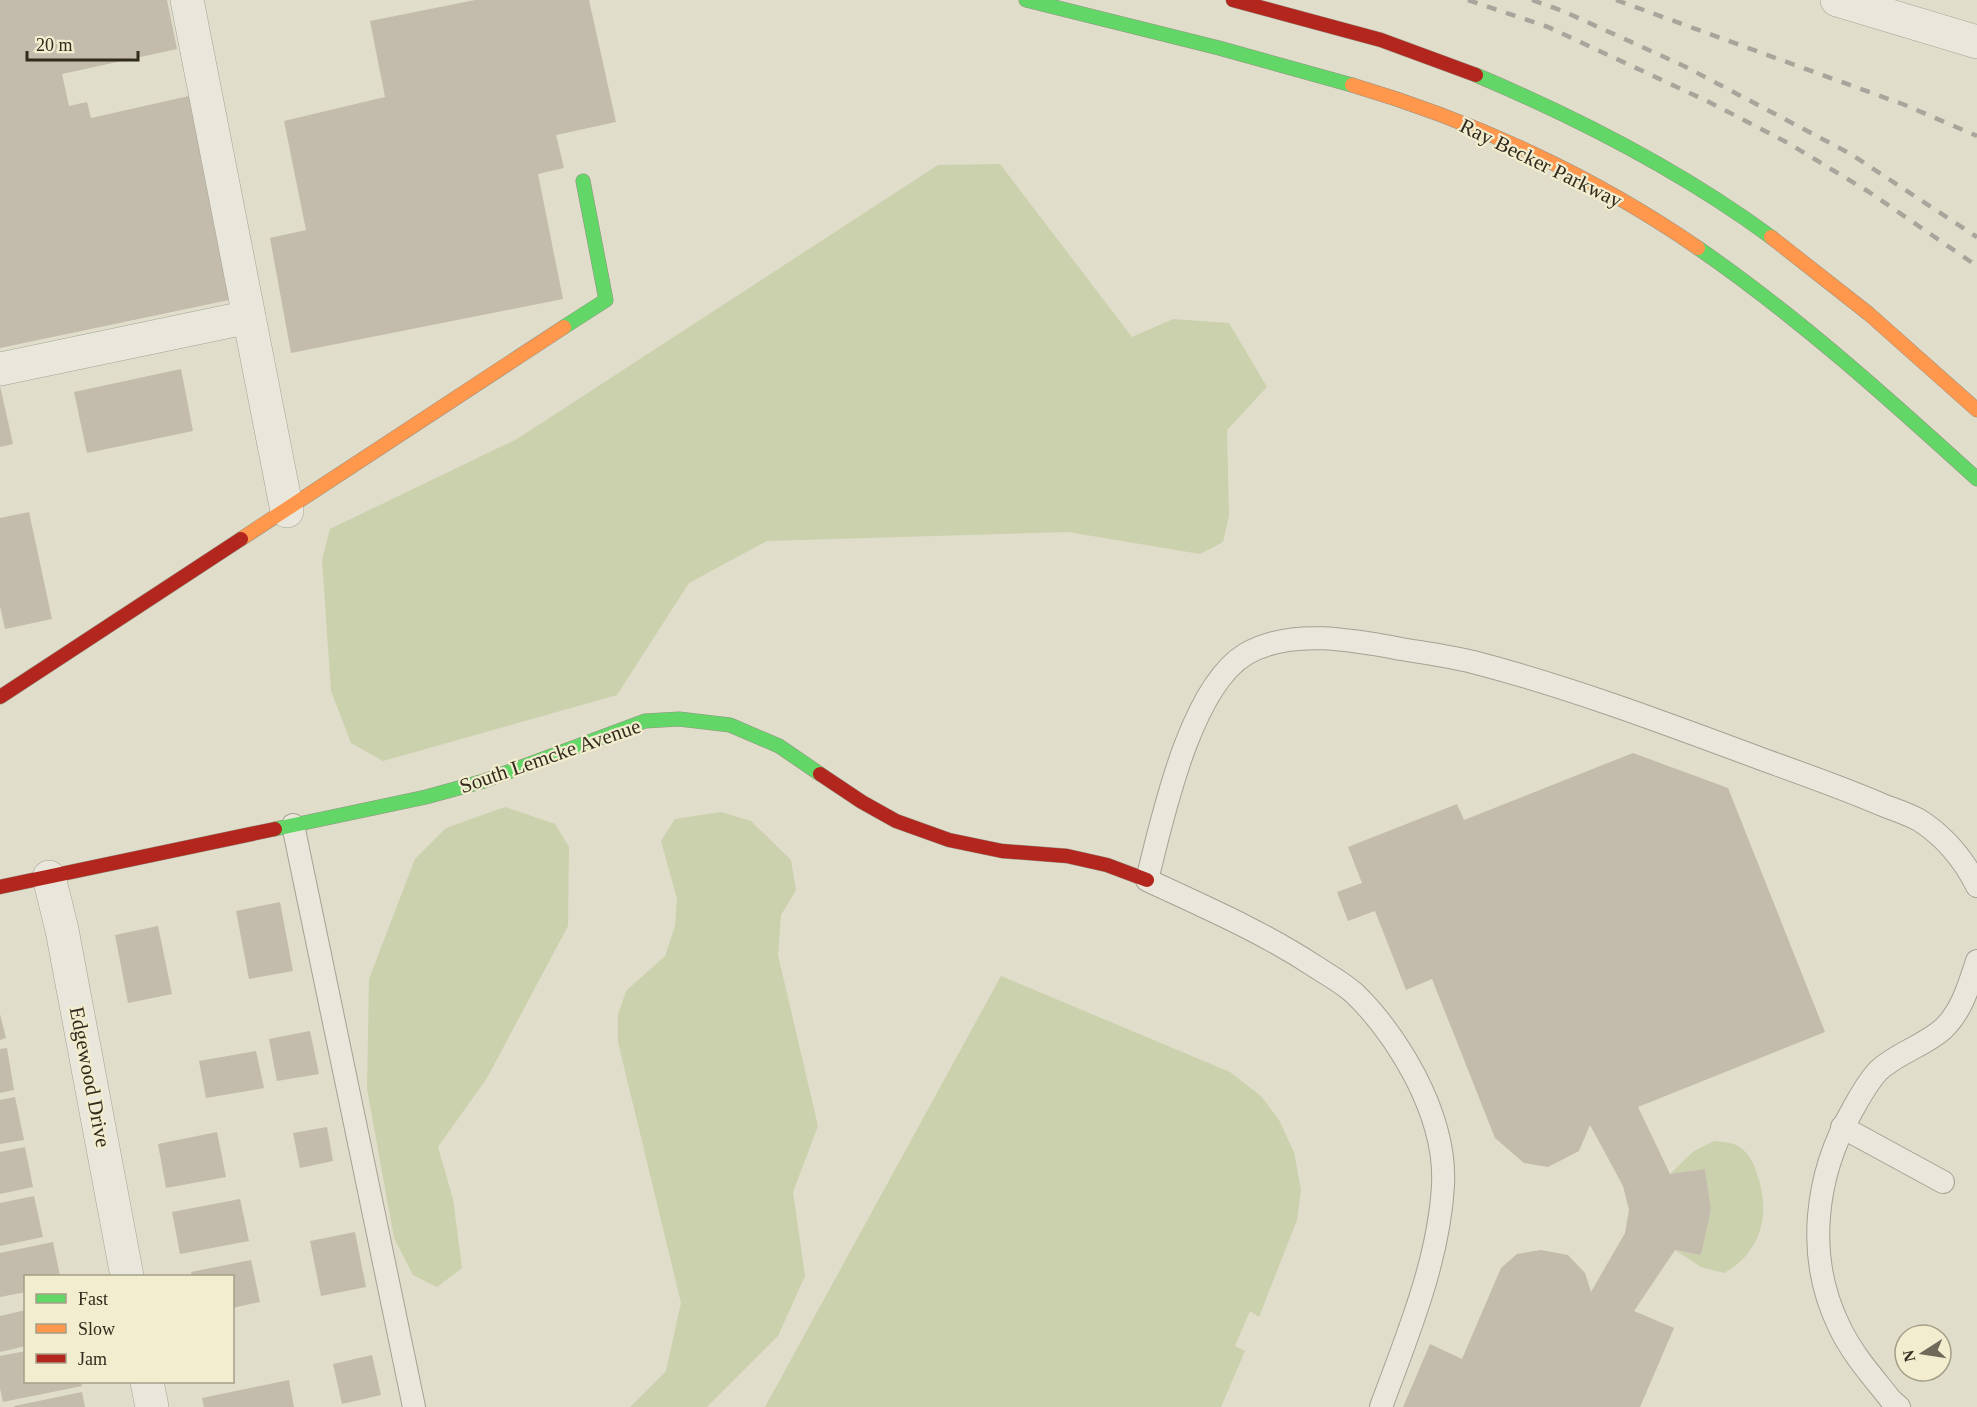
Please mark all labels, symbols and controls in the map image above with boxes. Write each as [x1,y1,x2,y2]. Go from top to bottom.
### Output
scale bar [27,24,138,62]
text: 20 m [36,35,73,55]
street label: Ray Becker Parkway [1456,113,1626,213]
street label: South Lemcke Avenue [456,714,644,798]
street label: Edgewood Drive [65,1005,115,1149]
legend [24,1275,234,1383]
text: Fast [78,1289,108,1309]
text: Slow [78,1319,115,1339]
north arrow [1893,1323,1953,1383]
text: N [1899,1348,1918,1363]
text: Jam [78,1349,107,1369]

